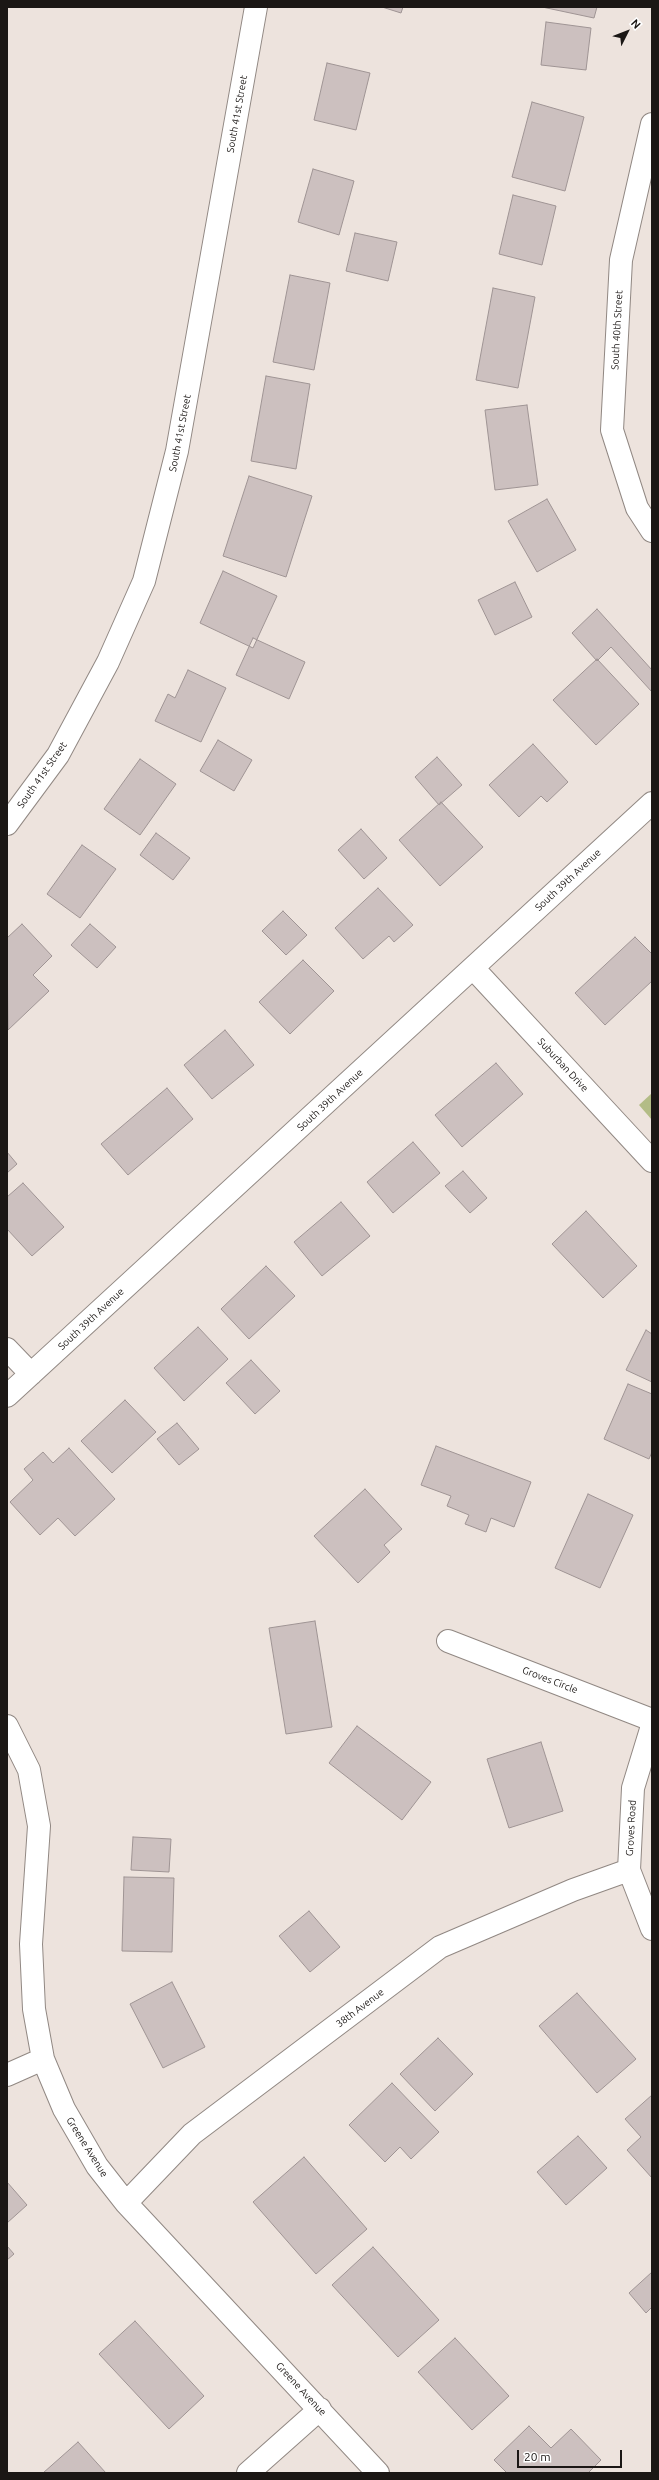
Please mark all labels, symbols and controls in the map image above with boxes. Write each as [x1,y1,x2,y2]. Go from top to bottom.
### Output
north arrow [607,12,647,52]
text: N [629,17,643,31]
street label: South 41st Street [224,74,250,154]
street label: South 40th Street [609,290,625,370]
street label: South 41st Street [167,393,193,473]
street label: South 41st Street [15,739,69,811]
street label: South 39th Avenue [533,846,603,914]
street label: Suburban Drive [535,1036,591,1094]
street label: South 39th Avenue [295,1066,365,1134]
street label: South 39th Avenue [56,1285,126,1353]
street label: Groves Circle [521,1664,579,1696]
street label: Groves Road [624,1800,638,1856]
street label: 38th Avenue [334,1986,386,2030]
street label: Greene Avenue [64,2115,110,2179]
street label: Greene Avenue [273,2360,329,2418]
scale bar [519,2442,624,2468]
text: 20 m [524,2450,551,2463]

